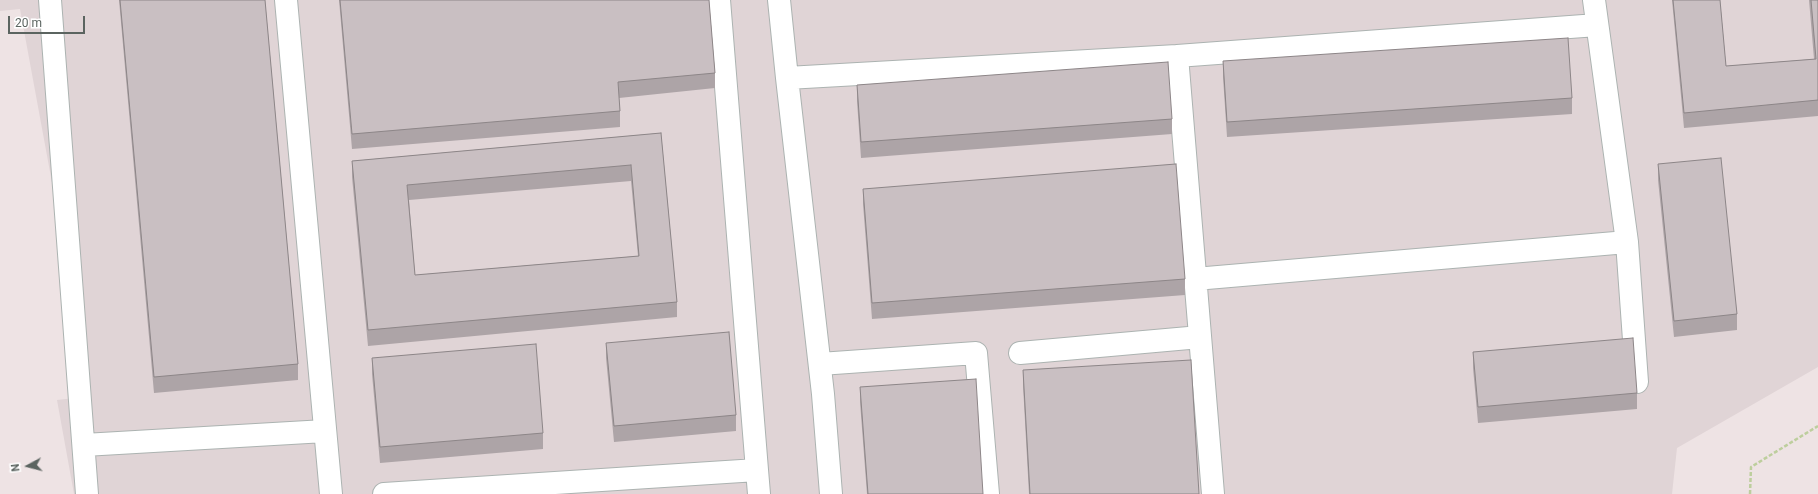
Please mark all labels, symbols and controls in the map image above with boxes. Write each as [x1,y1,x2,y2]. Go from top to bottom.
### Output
scale bar [10,8,87,34]
text: 20 m [15,16,42,30]
north arrow [8,446,48,486]
text: N [9,463,23,472]

